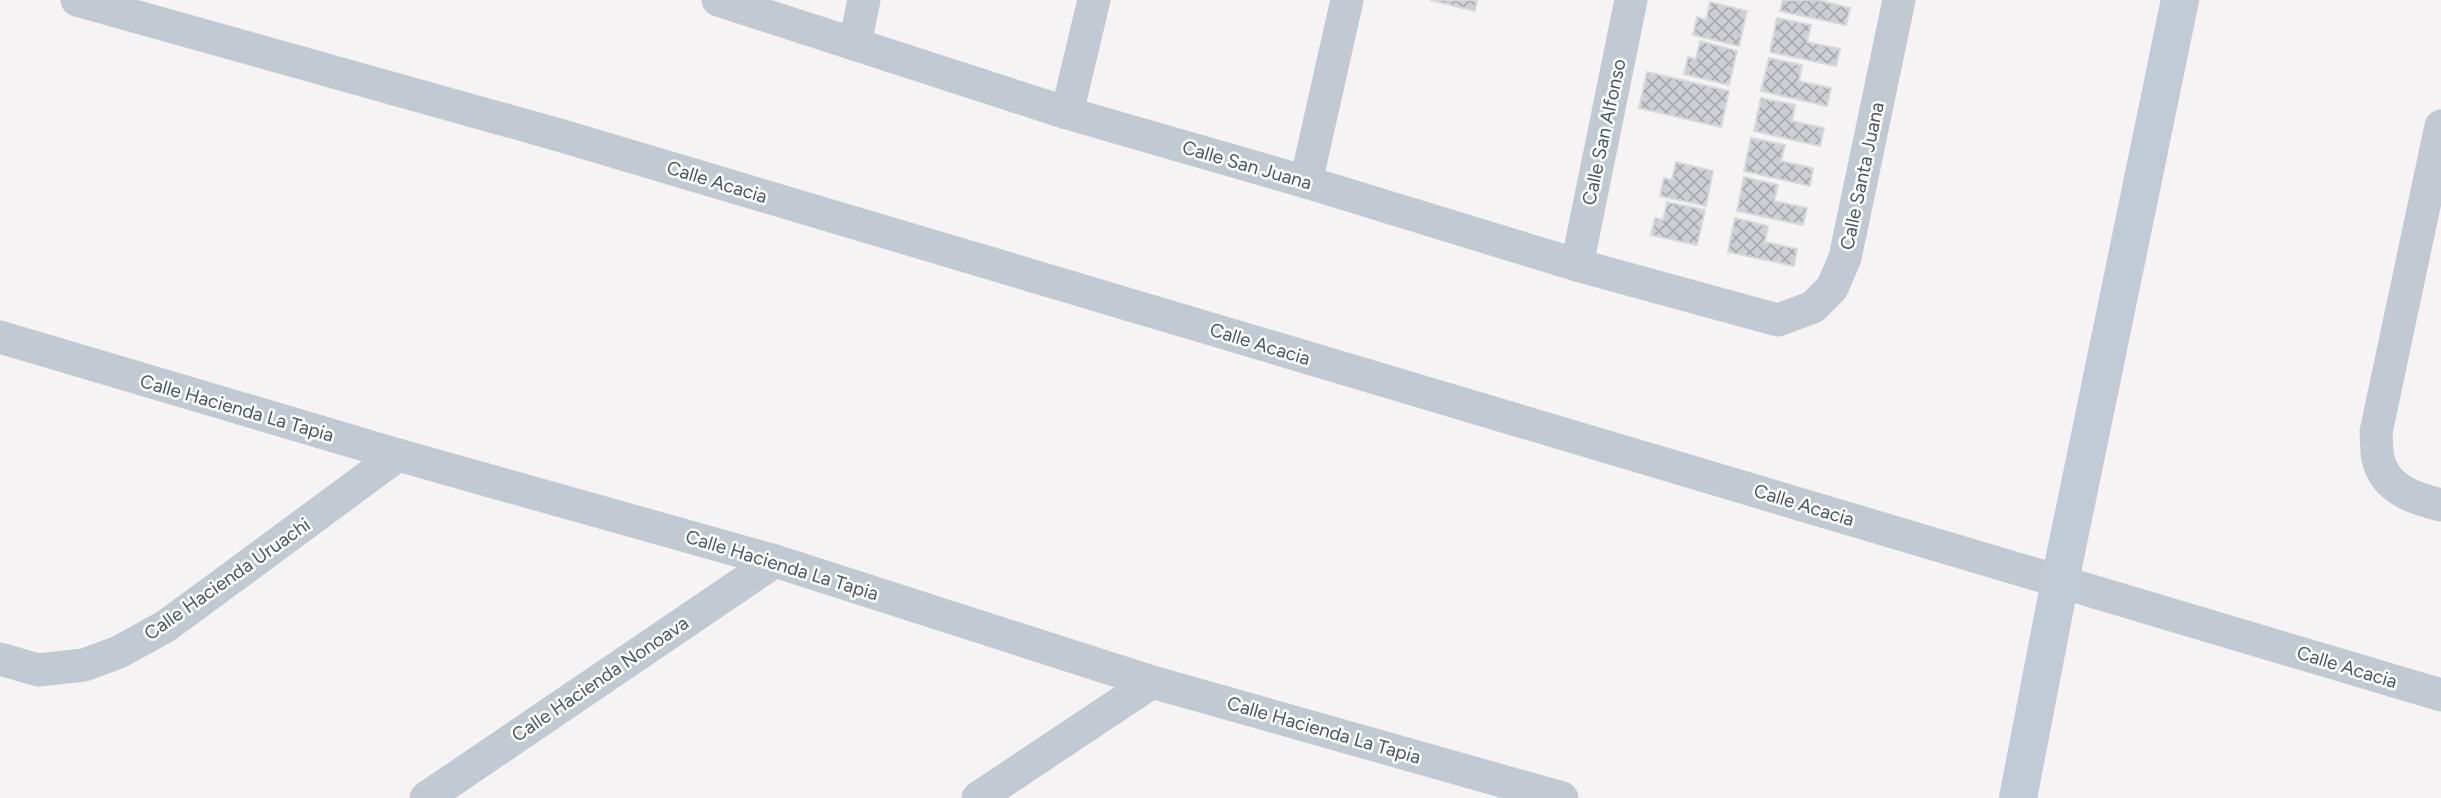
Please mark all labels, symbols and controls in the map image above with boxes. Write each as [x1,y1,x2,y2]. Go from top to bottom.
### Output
street label: Calle San Alfonso [1577,57,1631,207]
street label: Calle Santa Juana [1835,100,1889,252]
street label: Calle San Juana [1180,135,1314,195]
street label: Calle Acacia [664,156,770,208]
street label: Calle Acacia [1207,318,1313,370]
street label: Calle Hacienda La Tapia [137,369,337,447]
street label: Calle Acacia [1751,479,1857,531]
street label: Calle Hacienda Uruachi [140,513,314,645]
street label: Calle Hacienda La Tapia [683,525,881,605]
street label: Calle Hacienda Nonoava [507,611,693,747]
street label: Calle Acacia [2294,641,2400,693]
street label: Calle Hacienda La Tapia [1224,691,1424,769]

